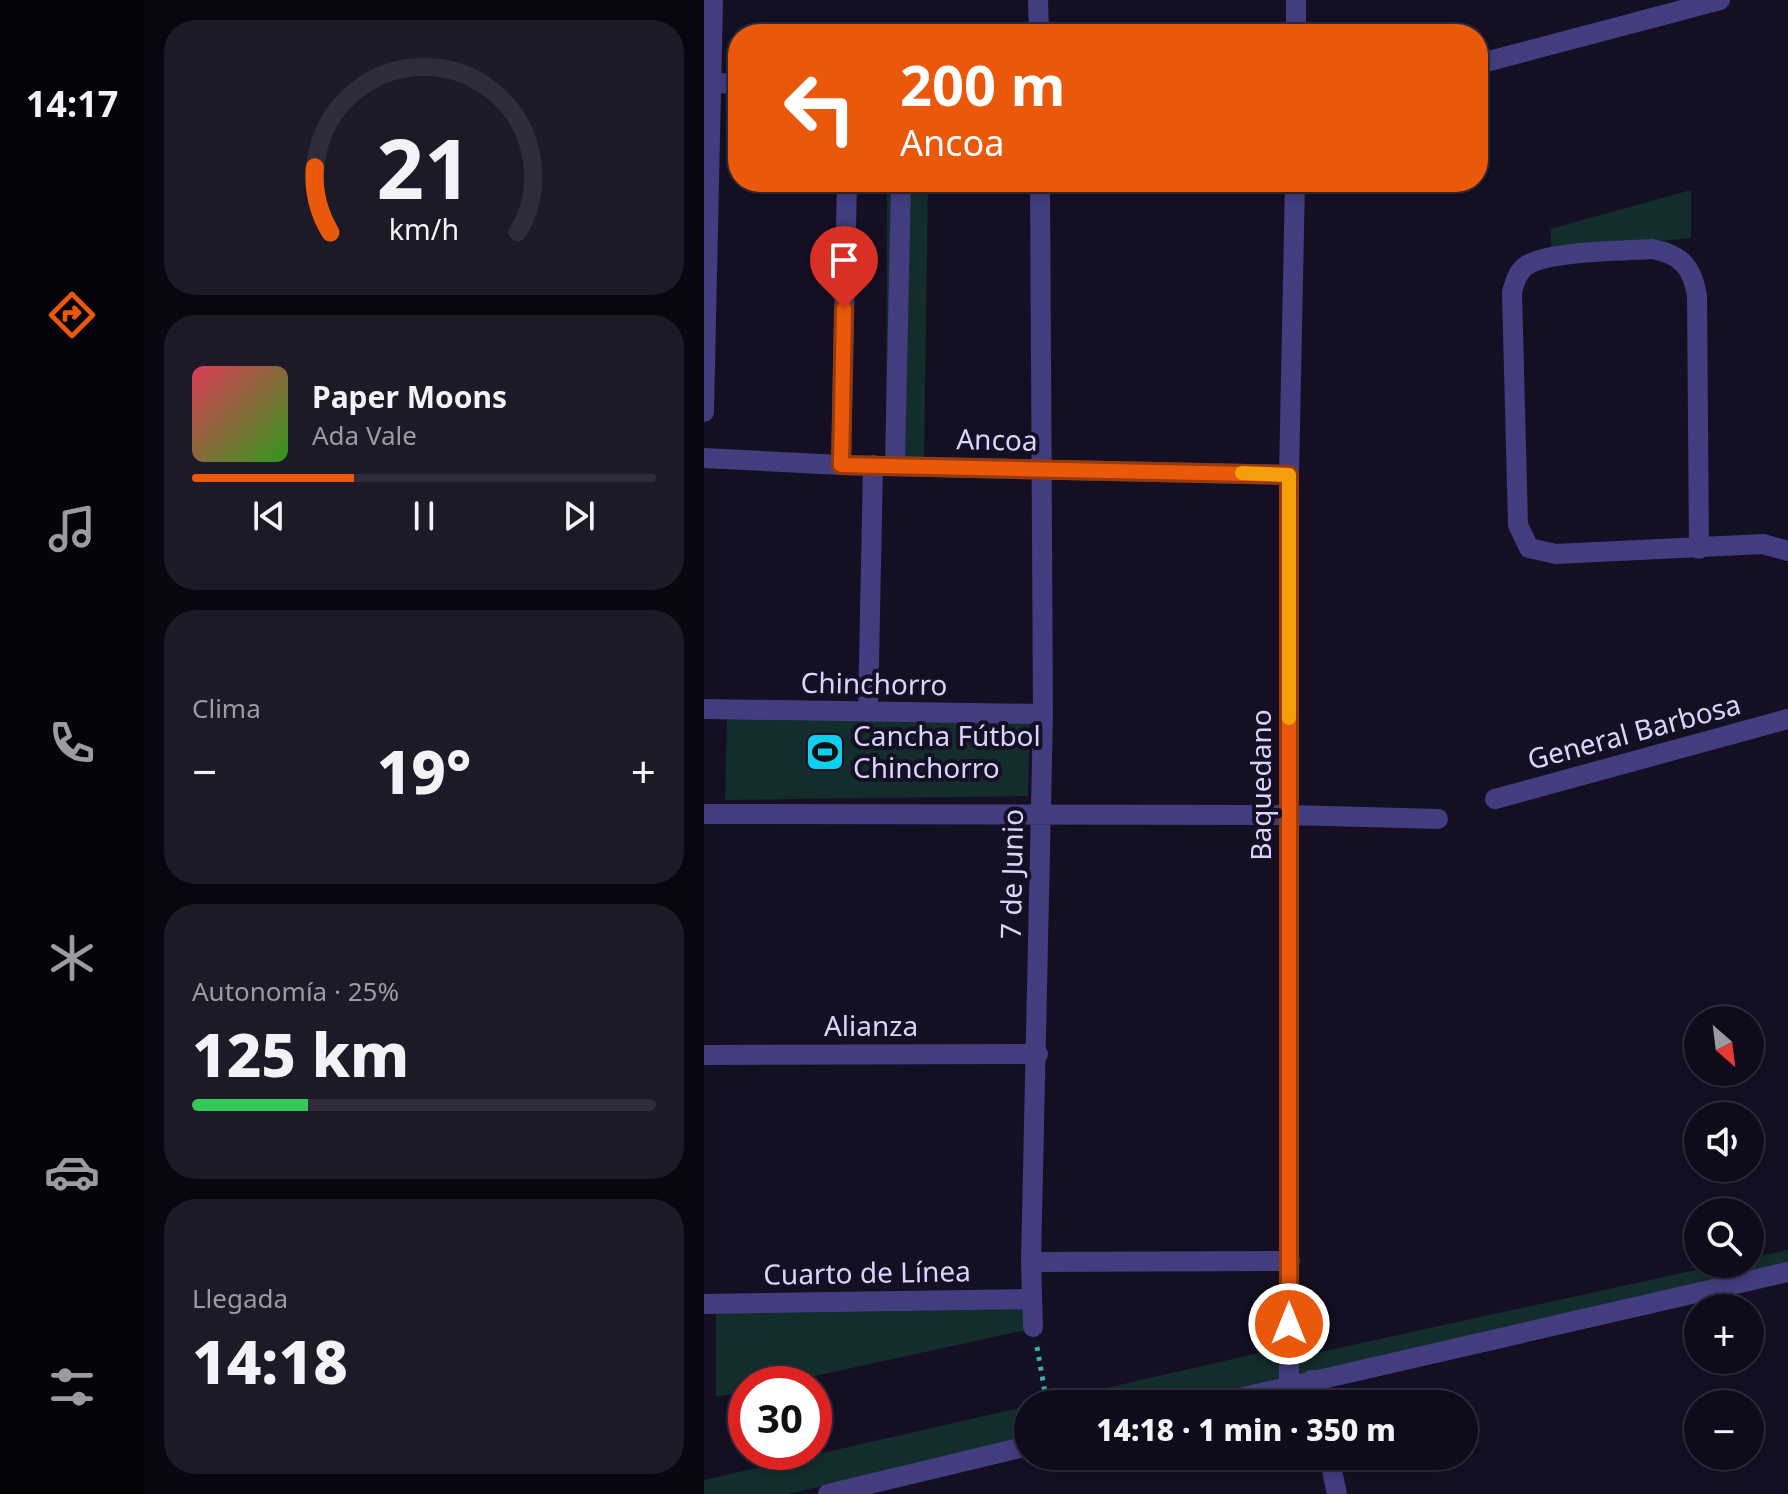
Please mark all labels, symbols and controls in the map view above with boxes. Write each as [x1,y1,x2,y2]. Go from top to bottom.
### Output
text: 200 m [900,46,1065,122]
icon: left [768,56,872,160]
text: 14:17 [26,79,118,128]
text: 21 [376,110,472,223]
text: Ancoa [900,118,1005,167]
text: km/h [389,210,459,249]
pin [810,226,878,308]
icon: arrive [822,238,866,282]
icon: directions [44,287,100,343]
text: Paper Moons [312,376,507,417]
text: Ada Vale [312,417,417,453]
street label: Ancoa [956,419,1038,459]
icon: previous [247,494,291,538]
icon: pause [402,494,446,538]
icon: next [557,494,601,538]
icon: music [44,501,100,557]
street label: Chinchorro [800,663,948,703]
street label: General Barbosa [1523,684,1745,778]
text: Clima [192,690,261,726]
street label: Baquedano [1241,709,1279,861]
icon: phone [44,715,100,771]
place label: Cancha Fútbol Chinchorro [853,716,1041,786]
text: 19° [377,730,471,812]
sports icon: Cancha Fútbol Chinchorro [804,731,846,773]
text: − [192,741,217,801]
text: + [631,741,656,801]
street label: 7 de Junio [991,809,1031,939]
icon: climate [44,930,100,986]
text: Autonomía · 25% [192,973,399,1009]
street label: Alianza [824,1006,918,1044]
north arrow [1684,1006,1764,1086]
map controls [1684,1006,1764,1470]
text: 125 km [192,1013,409,1095]
button: sound [1684,1102,1764,1182]
icon: car [44,1144,100,1200]
button: search [1684,1198,1764,1278]
street label: Cuarto de Línea [763,1251,971,1293]
text: Llegada [192,1280,288,1316]
position arrow [1247,1282,1331,1366]
button: + [1684,1294,1764,1374]
text: 14:18 [192,1320,348,1402]
icon: filters [44,1359,100,1415]
speed limit sign: 30 [728,1366,832,1470]
button: − [1684,1390,1764,1470]
text: 14:18 · 1 min · 350 m [1096,1409,1396,1450]

